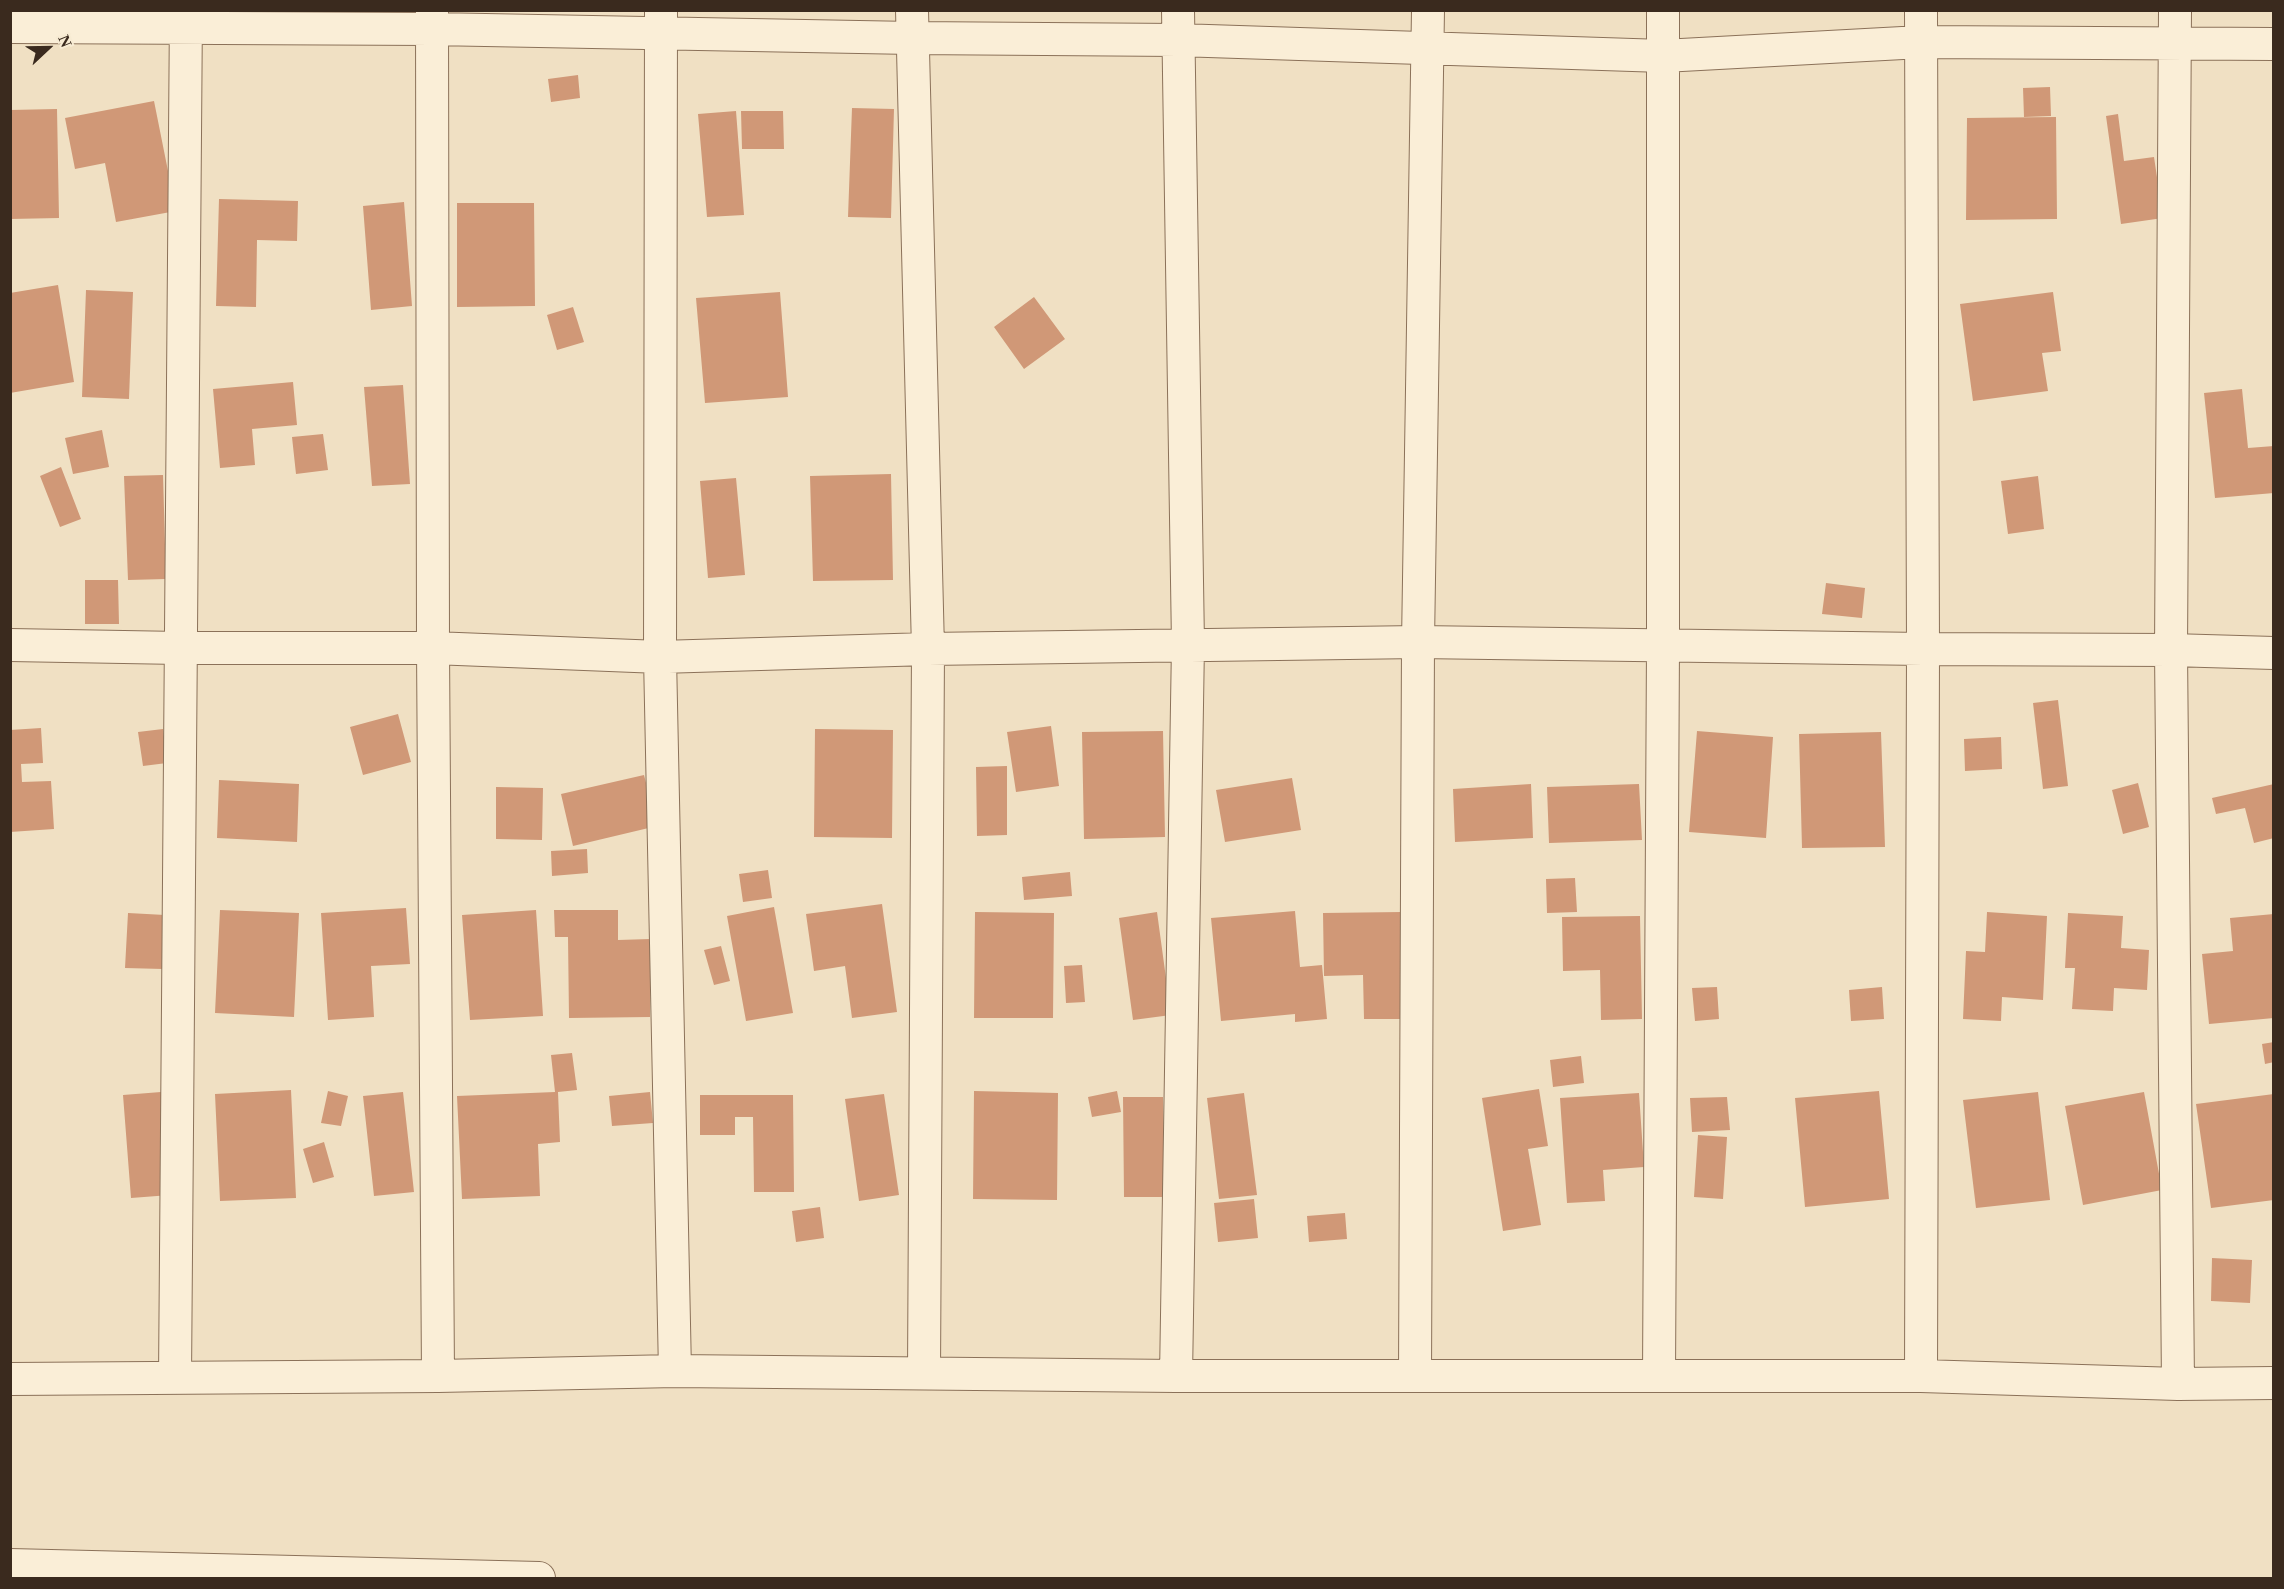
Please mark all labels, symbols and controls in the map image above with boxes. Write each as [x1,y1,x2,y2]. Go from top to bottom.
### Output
north arrow [18,18,78,78]
text: N [55,33,75,50]

